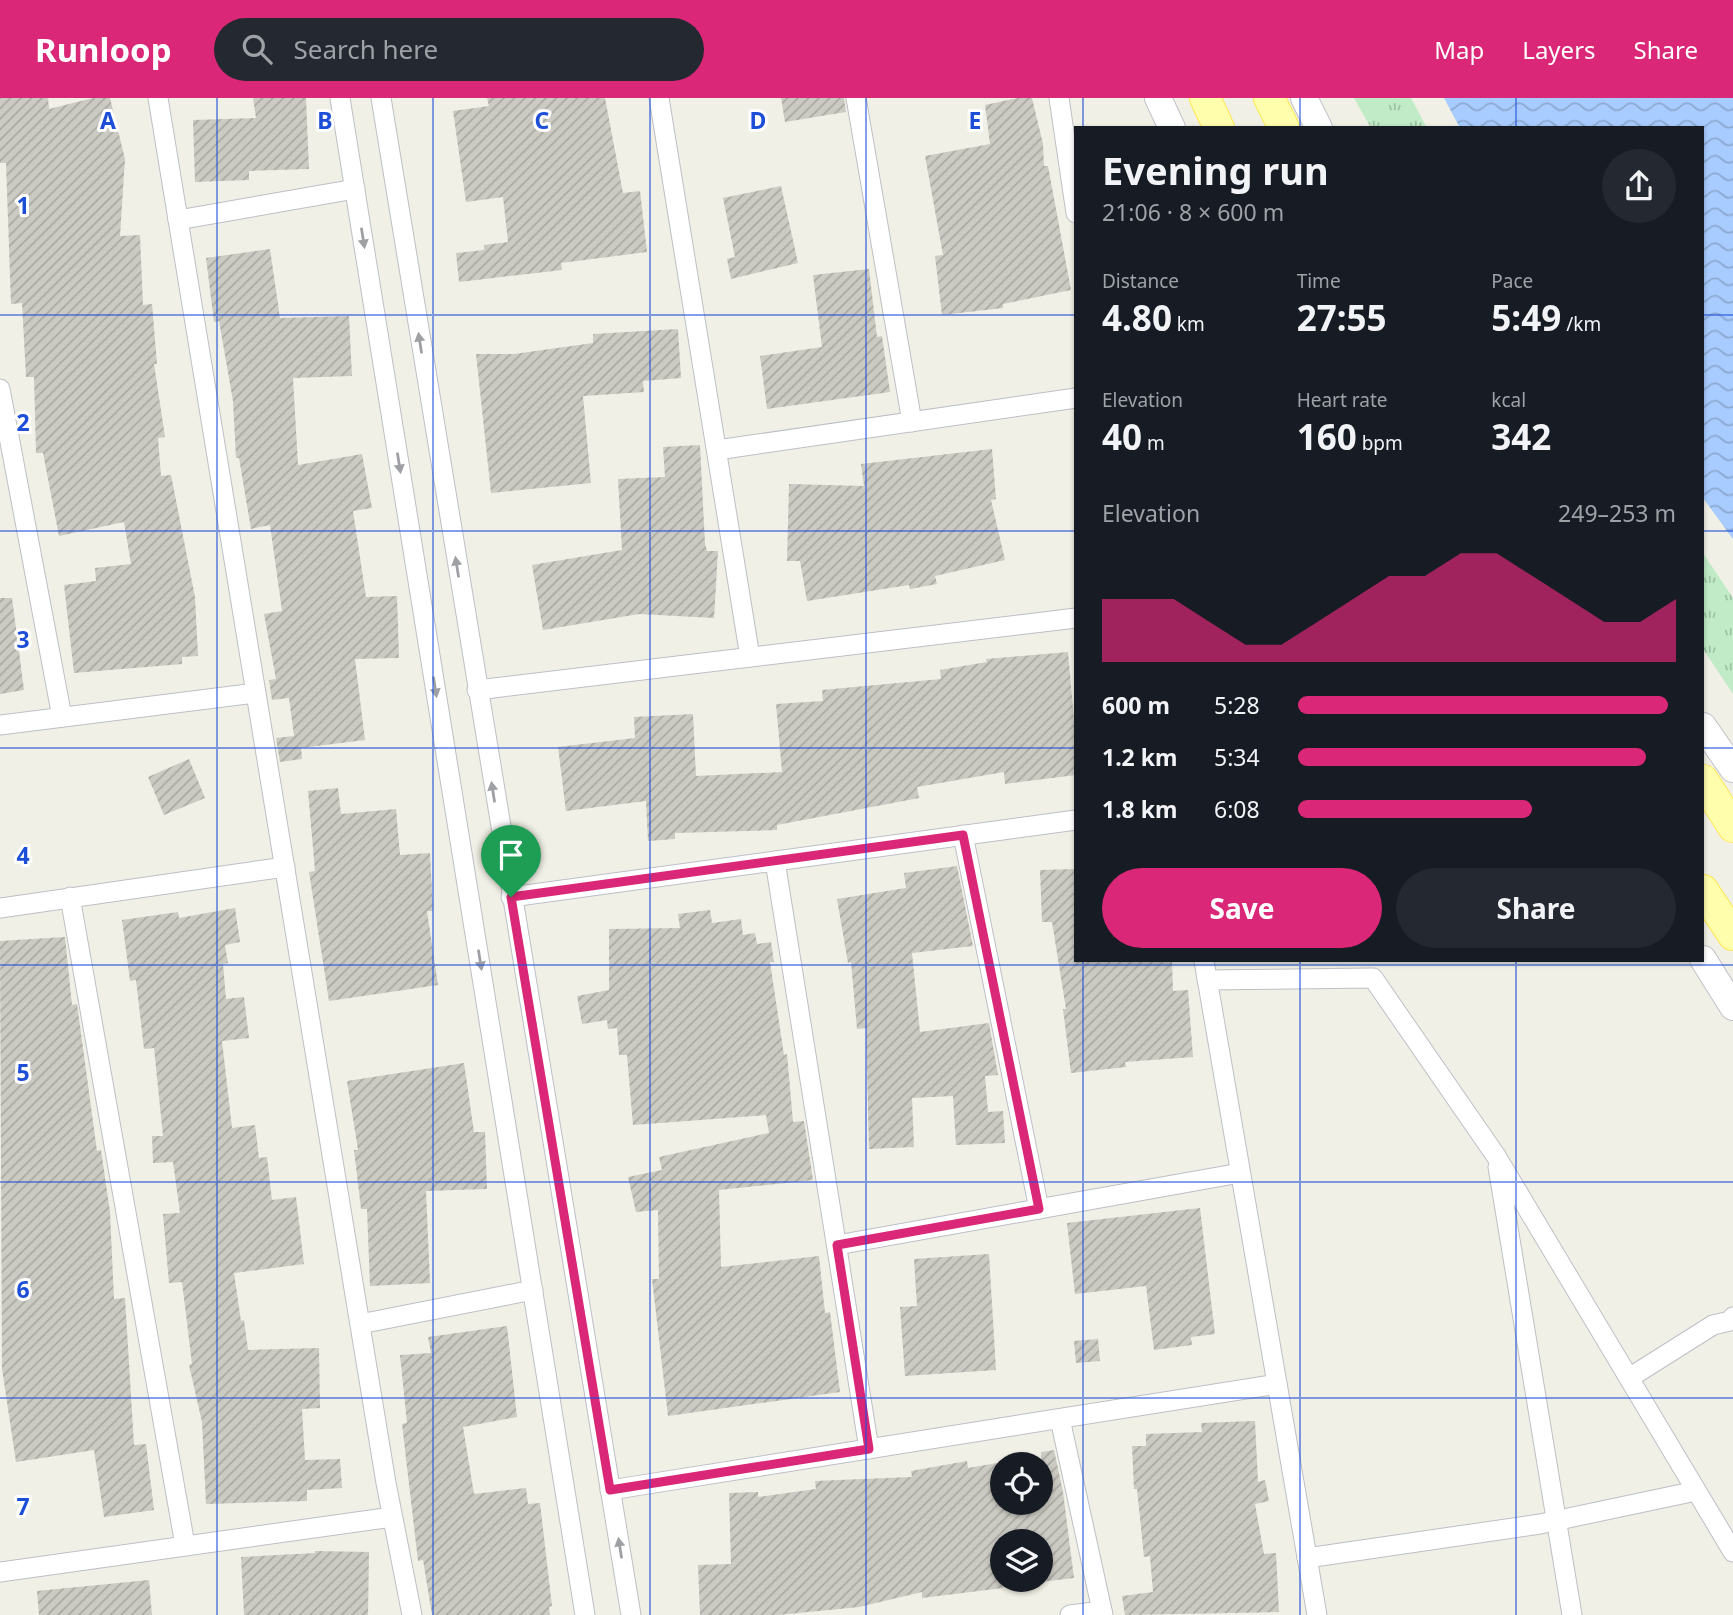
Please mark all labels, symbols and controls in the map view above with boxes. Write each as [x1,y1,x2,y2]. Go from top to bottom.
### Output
search box [214,18,704,81]
text: Runloop [35,27,172,72]
icon: search [238,30,276,68]
text: Search here [294,31,438,67]
text: Map [1434,33,1484,66]
text: Layers [1522,33,1596,66]
text: Share [1634,33,1698,66]
text: A [100,104,116,136]
text: B [317,104,333,136]
text: C [535,104,550,136]
text: D [750,104,766,136]
text: E [969,104,981,136]
text: Evening run [1102,144,1329,196]
button: share [1602,149,1676,223]
text: 1 [16,189,30,221]
text: 21:06 · 8 × 600 m [1102,196,1284,228]
one-way arrow [358,227,369,249]
text: Distance [1102,268,1179,294]
text: Time [1297,268,1341,294]
text: Pace [1491,268,1533,294]
text: 4.80 [1102,294,1172,341]
text: 27:55 [1297,294,1387,341]
text: 5:49 [1491,294,1561,341]
text: km [1172,311,1205,337]
text: /km [1561,311,1601,337]
one-way arrow [414,331,425,353]
text: Elevation [1102,387,1183,413]
text: Heart rate [1297,387,1387,413]
text: kcal [1491,387,1526,413]
text: 2 [16,406,30,438]
text: 40 [1102,413,1142,460]
text: 160 [1297,413,1357,460]
text: 342 [1491,413,1551,460]
text: m [1142,430,1165,456]
text: bpm [1357,430,1403,456]
one-way arrow [394,452,405,474]
text: Elevation [1102,497,1200,529]
text: 249–253 m [1558,497,1676,529]
one-way arrow [451,556,462,578]
text: 3 [16,623,30,655]
one-way arrow [430,676,441,698]
text: 600 m [1102,689,1170,721]
text: 5:28 [1214,689,1260,721]
text: 1.2 km [1102,741,1177,773]
text: 5:34 [1214,741,1260,773]
one-way arrow [488,781,499,803]
text: 1.8 km [1102,793,1177,825]
text: 6:08 [1214,793,1260,825]
pin [481,825,541,897]
icon: arrive [492,836,530,874]
text: 4 [16,839,30,871]
button: Save [1102,868,1382,948]
button: Share [1396,868,1676,948]
one-way arrow [475,949,486,971]
text: 5 [16,1056,30,1088]
text: 6 [16,1273,30,1305]
map controls [990,1452,1053,1592]
button: locate [990,1452,1053,1515]
text: 7 [16,1490,30,1522]
button: layers [990,1529,1053,1592]
one-way arrow [614,1537,625,1559]

